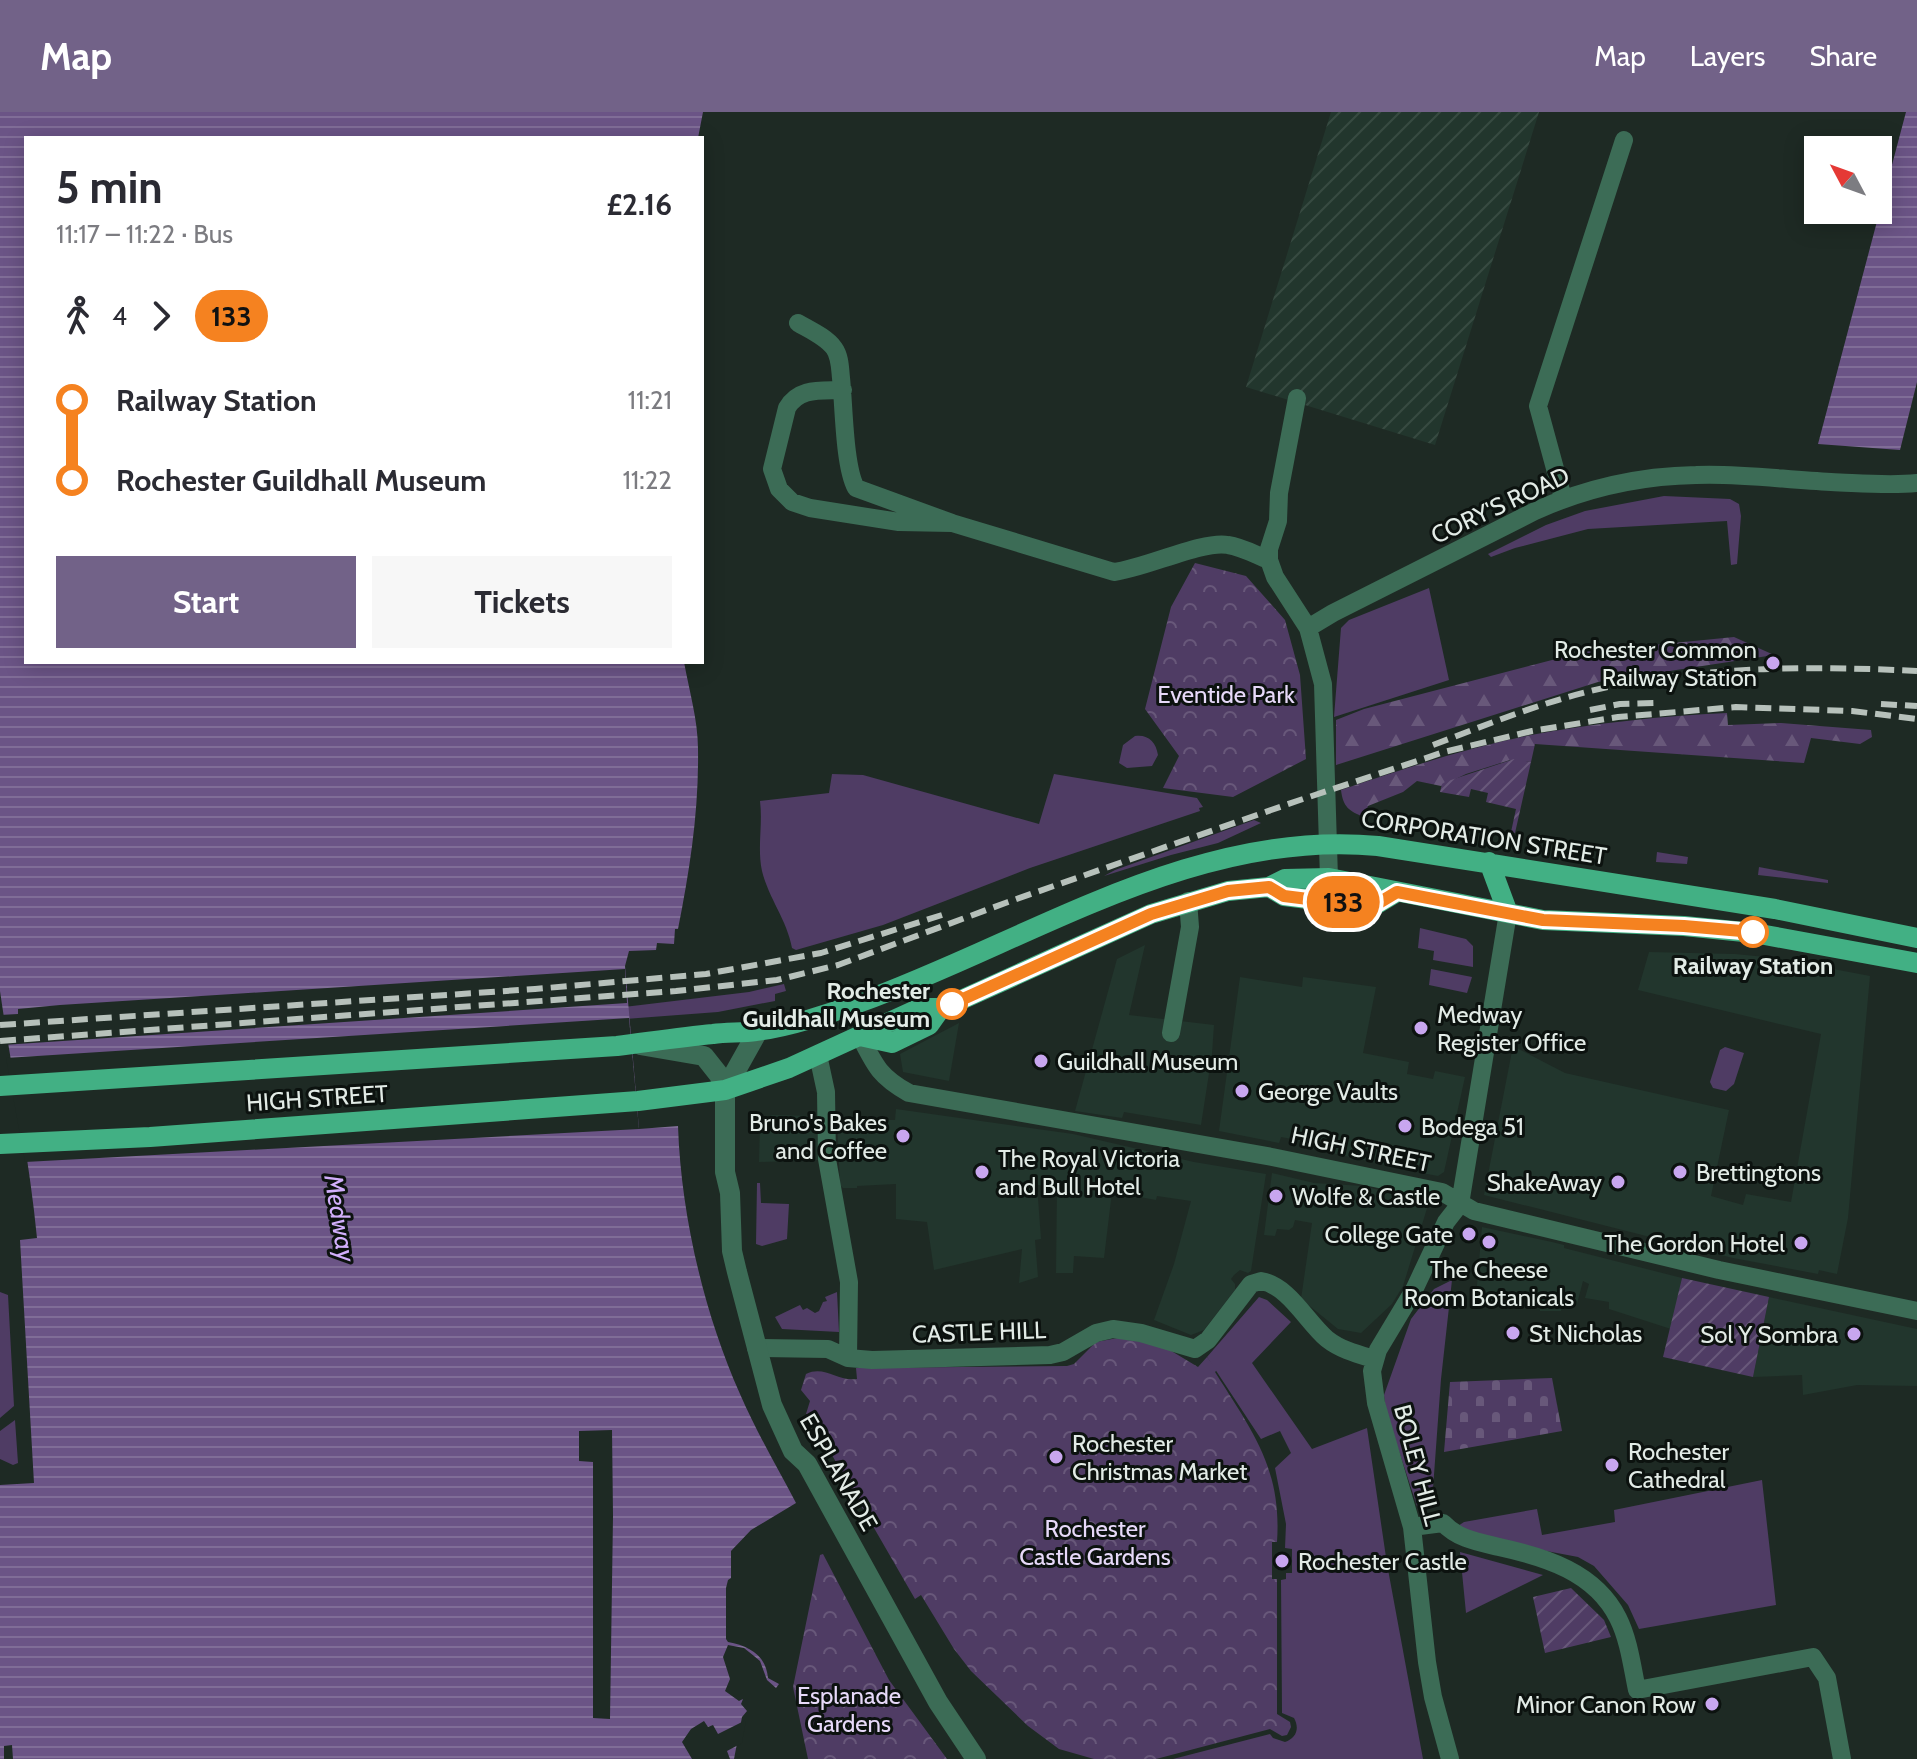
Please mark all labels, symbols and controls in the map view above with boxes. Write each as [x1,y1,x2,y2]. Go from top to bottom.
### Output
text: Map [40,33,112,80]
text: Map [1594,39,1646,73]
text: Layers [1690,39,1765,73]
text: Share [1809,39,1877,73]
north arrow [1804,136,1892,224]
map controls [1804,136,1892,224]
text: 5 min [56,161,163,214]
text: £2.16 [606,186,672,223]
text: 11:17 – 11:22 · Bus [56,218,233,250]
icon: walk [56,294,100,338]
icon: forward [139,294,183,338]
text: 133 [211,299,252,333]
text: 4 [112,300,127,332]
text: Railway Station [116,382,317,419]
text: 11:21 [628,384,672,416]
street label: CORY'S ROAD [1426,460,1574,550]
text: Rochester Guildhall Museum [116,462,486,499]
text: 11:22 [622,464,672,496]
button: Start [56,556,356,648]
button: Tickets [372,556,672,648]
place label: Rochester Common Railway Station [1554,635,1757,692]
marker: Rochester Common Railway Station [1764,654,1782,672]
park label: Eventide Park [1157,680,1295,709]
street label: CORPORATION STREET [1359,803,1609,871]
line badge: 133 [1297,876,1389,928]
text: 133 [1323,885,1363,919]
marker: Railway Station [1738,917,1768,947]
place label: Railway Station [1673,951,1833,980]
place label: Rochester Guildhall Museum [743,976,930,1033]
marker: Rochester Guildhall Museum [937,989,967,1019]
place label: Medway Register Office [1437,1000,1586,1057]
marker: Medway Register Office [1412,1019,1430,1037]
place label: Guildhall Museum [1057,1047,1238,1076]
marker: Guildhall Museum [1032,1052,1050,1070]
place label: George Vaults [1258,1077,1398,1106]
street label: HIGH STREET [245,1079,389,1117]
marker: George Vaults [1233,1082,1251,1100]
place label: Bruno's Bakes and Coffee [749,1108,887,1165]
place label: Bodega 51 [1421,1112,1524,1141]
marker: Bodega 51 [1396,1117,1414,1135]
street label: HIGH STREET [1288,1120,1434,1178]
marker: Bruno's Bakes and Coffee [894,1127,912,1145]
place label: The Royal Victoria and Bull Hotel [998,1144,1180,1201]
place label: Brettingtons [1696,1158,1821,1187]
marker: The Royal Victoria and Bull Hotel [973,1163,991,1181]
marker: Brettingtons [1671,1163,1689,1181]
place label: ShakeAway [1487,1168,1602,1197]
water label: Medway [317,1171,363,1265]
marker: ShakeAway [1609,1173,1627,1191]
place label: Wolfe & Castle [1292,1182,1440,1211]
marker: Wolfe & Castle [1267,1187,1285,1205]
place label: College Gate [1325,1220,1453,1249]
marker: College Gate [1460,1225,1478,1243]
place label: The Gordon Hotel [1604,1229,1785,1258]
marker: The Cheese Room Botanicals [1480,1233,1498,1251]
marker: The Gordon Hotel [1792,1234,1810,1252]
place label: The Cheese Room Botanicals [1404,1255,1574,1312]
street label: CASTLE HILL [911,1315,1047,1349]
place label: St Nicholas [1529,1319,1642,1348]
place label: Sol Y Sombra [1700,1320,1838,1349]
marker: St Nicholas [1504,1324,1522,1342]
marker: Sol Y Sombra [1845,1325,1863,1343]
street label: BOLEY HILL [1388,1401,1448,1529]
street label: ESPLANADE [794,1408,884,1536]
place label: Rochester Christmas Market [1072,1429,1247,1486]
place label: Rochester Cathedral [1628,1437,1730,1494]
marker: Rochester Christmas Market [1047,1448,1065,1466]
marker: Rochester Cathedral [1603,1456,1621,1474]
park label: Rochester Castle Gardens [1019,1514,1171,1571]
place label: Rochester Castle [1298,1547,1467,1576]
marker: Rochester Castle [1273,1552,1291,1570]
park label: Esplanade Gardens [797,1681,901,1738]
place label: Minor Canon Row [1516,1690,1697,1719]
marker: Minor Canon Row [1703,1695,1721,1713]

